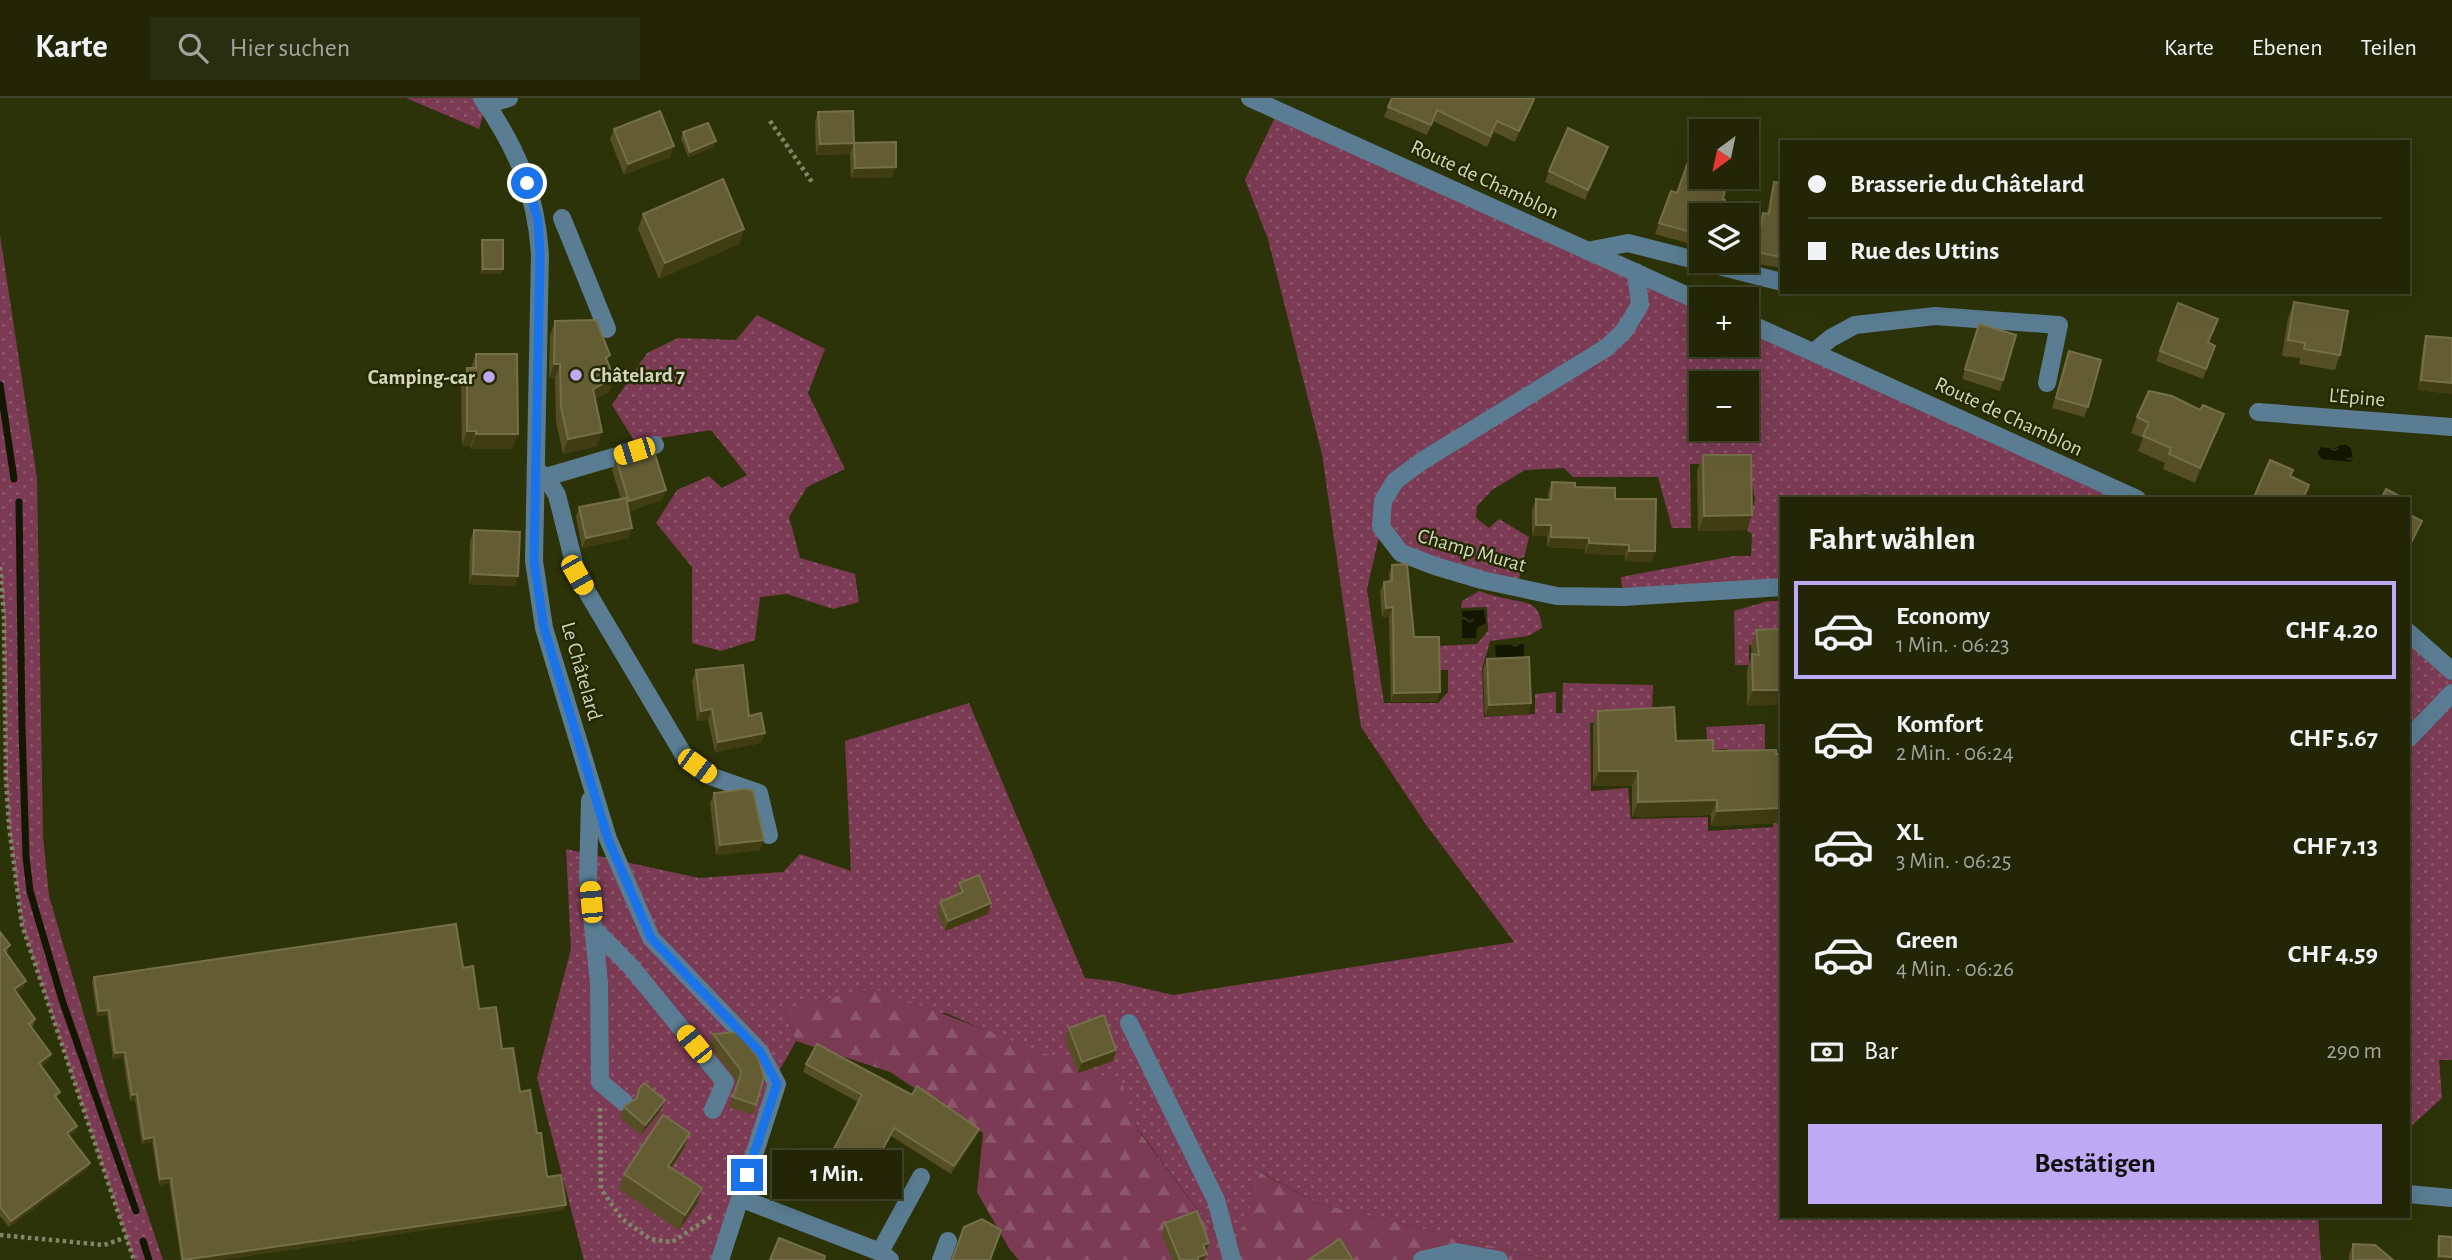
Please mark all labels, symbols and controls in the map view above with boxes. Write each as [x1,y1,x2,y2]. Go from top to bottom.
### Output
search box [150,17,640,80]
icon: search [174,29,212,67]
text: Karte [35,31,108,64]
text: Hier suchen [230,35,350,61]
text: Karte [2164,36,2214,60]
text: Ebenen [2252,36,2323,60]
text: Teilen [2361,36,2417,60]
north arrow [1689,119,1759,189]
map controls [1689,119,1759,441]
street label: Route de Chamblon [1408,136,1562,223]
route start [511,167,543,199]
text: Brasserie du Châtelard [1850,171,2084,197]
button: layers [1689,203,1759,273]
text: Rue des Uttins [1850,238,1999,264]
button: + [1689,287,1759,357]
place label: Châtelard 7 [590,365,685,386]
place label: Camping-car [368,367,476,388]
marker: Châtelard 7 [568,367,584,383]
marker: Camping-car [481,369,497,385]
button: − [1689,371,1759,441]
street label: Route de Chamblon [1932,373,2086,460]
street label: L'Epine [2328,385,2386,410]
car [611,435,658,467]
text: Fahrt wählen [1808,523,1976,555]
street label: Champ Murat [1415,525,1529,576]
car [558,552,597,598]
icon: car [1812,599,1875,662]
text: Economy [1896,603,1990,629]
text: CHF 4.20 [2286,617,2378,643]
street label: Le Châtelard [557,619,606,723]
text: 1 Min. · 06:23 [1896,634,2010,657]
icon: car [1812,707,1875,770]
text: Komfort [1896,711,1983,737]
text: CHF 5.67 [2290,725,2378,751]
text: 2 Min. · 06:24 [1896,742,2014,765]
car [674,745,721,787]
icon: car [1812,815,1875,878]
text: XL [1896,819,1923,845]
text: CHF 7.13 [2293,833,2378,859]
text: 3 Min. · 06:25 [1896,850,2011,873]
car [579,880,604,924]
icon: car [1812,923,1875,986]
text: Green [1896,927,1958,953]
text: CHF 4.59 [2288,941,2378,967]
text: 4 Min. · 06:26 [1896,958,2014,981]
car [673,1021,716,1067]
icon: cash [1808,1033,1846,1071]
text: Bar [1864,1038,1898,1064]
text: 290 m [2326,1040,2382,1063]
button: Bestätigen [1808,1124,2382,1204]
callout: 1 Min. [772,1150,901,1200]
route end [731,1159,763,1191]
text: 1 Min. [810,1163,864,1186]

